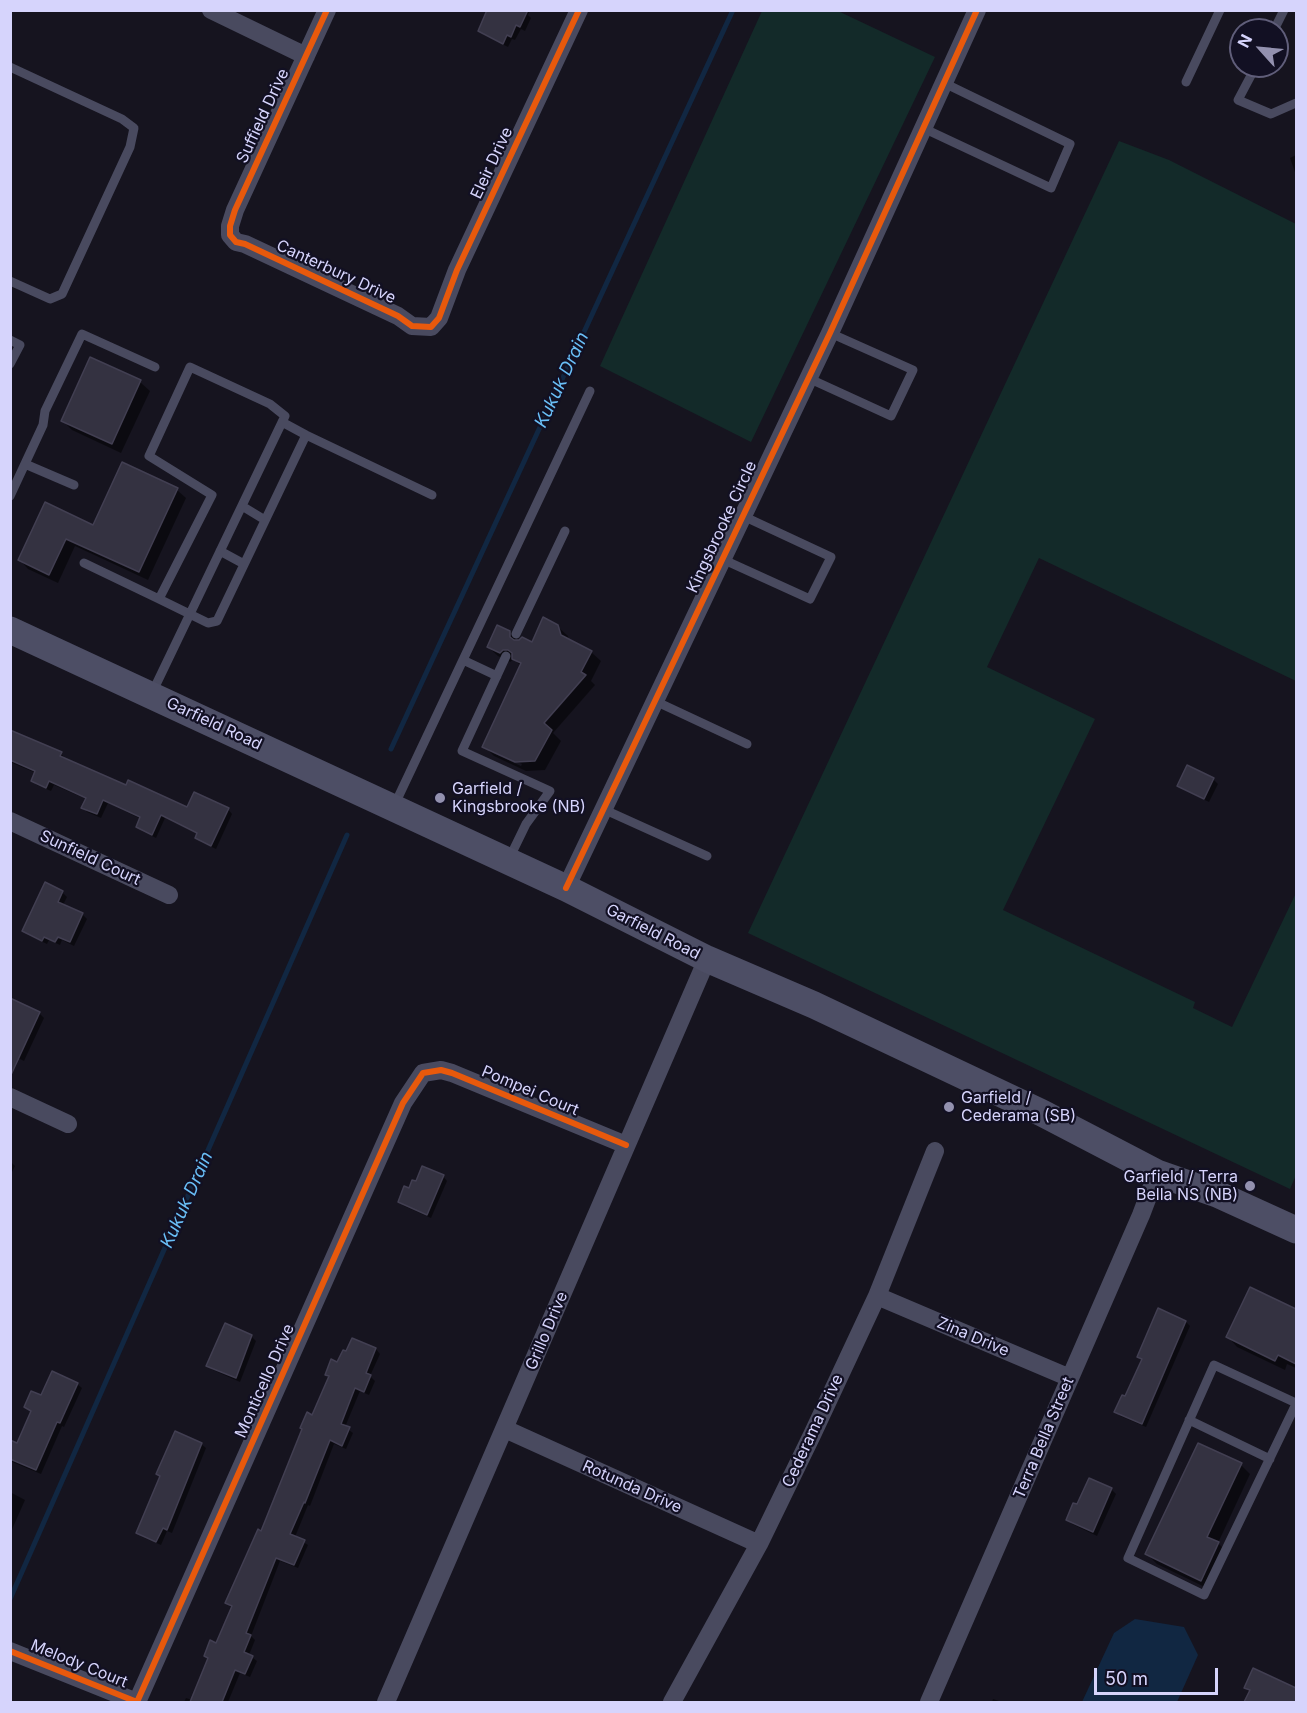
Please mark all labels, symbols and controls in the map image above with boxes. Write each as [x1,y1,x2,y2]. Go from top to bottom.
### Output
north arrow [1229,18,1289,78]
text: N [1233,31,1256,51]
street label: Suffield Drive [233,66,293,166]
street label: Eleir Drive [467,124,517,202]
street label: Canterbury Drive [273,236,399,308]
water label: Kukuk Drain [530,329,594,431]
street label: Kingsbrooke Circle [683,458,761,596]
street label: Garfield Road [163,694,265,754]
place label: Garfield / Kingsbrooke (NB) [452,779,586,817]
marker: Garfield / Kingsbrooke (NB) [433,791,447,805]
street label: Sunfield Court [37,826,143,890]
street label: Garfield Road [603,900,703,964]
street label: Pompei Court [479,1062,581,1120]
place label: Garfield / Cederama (SB) [961,1088,1076,1126]
marker: Garfield / Cederama (SB) [942,1100,956,1114]
water label: Kukuk Drain [156,1148,218,1252]
place label: Garfield / Terra Bella NS (NB) [1124,1167,1238,1205]
marker: Garfield / Terra Bella NS (NB) [1243,1179,1257,1193]
street label: Grillo Drive [522,1289,572,1373]
street label: Zina Drive [934,1313,1012,1361]
street label: Monticello Drive [231,1321,299,1441]
street label: Cederama Drive [778,1371,848,1491]
street label: Terra Bella Street [1010,1374,1078,1502]
street label: Rotunda Drive [579,1457,685,1517]
street label: Melody Court [28,1636,130,1692]
scale bar [1097,1656,1222,1694]
text: 50 m [1105,1668,1148,1689]

